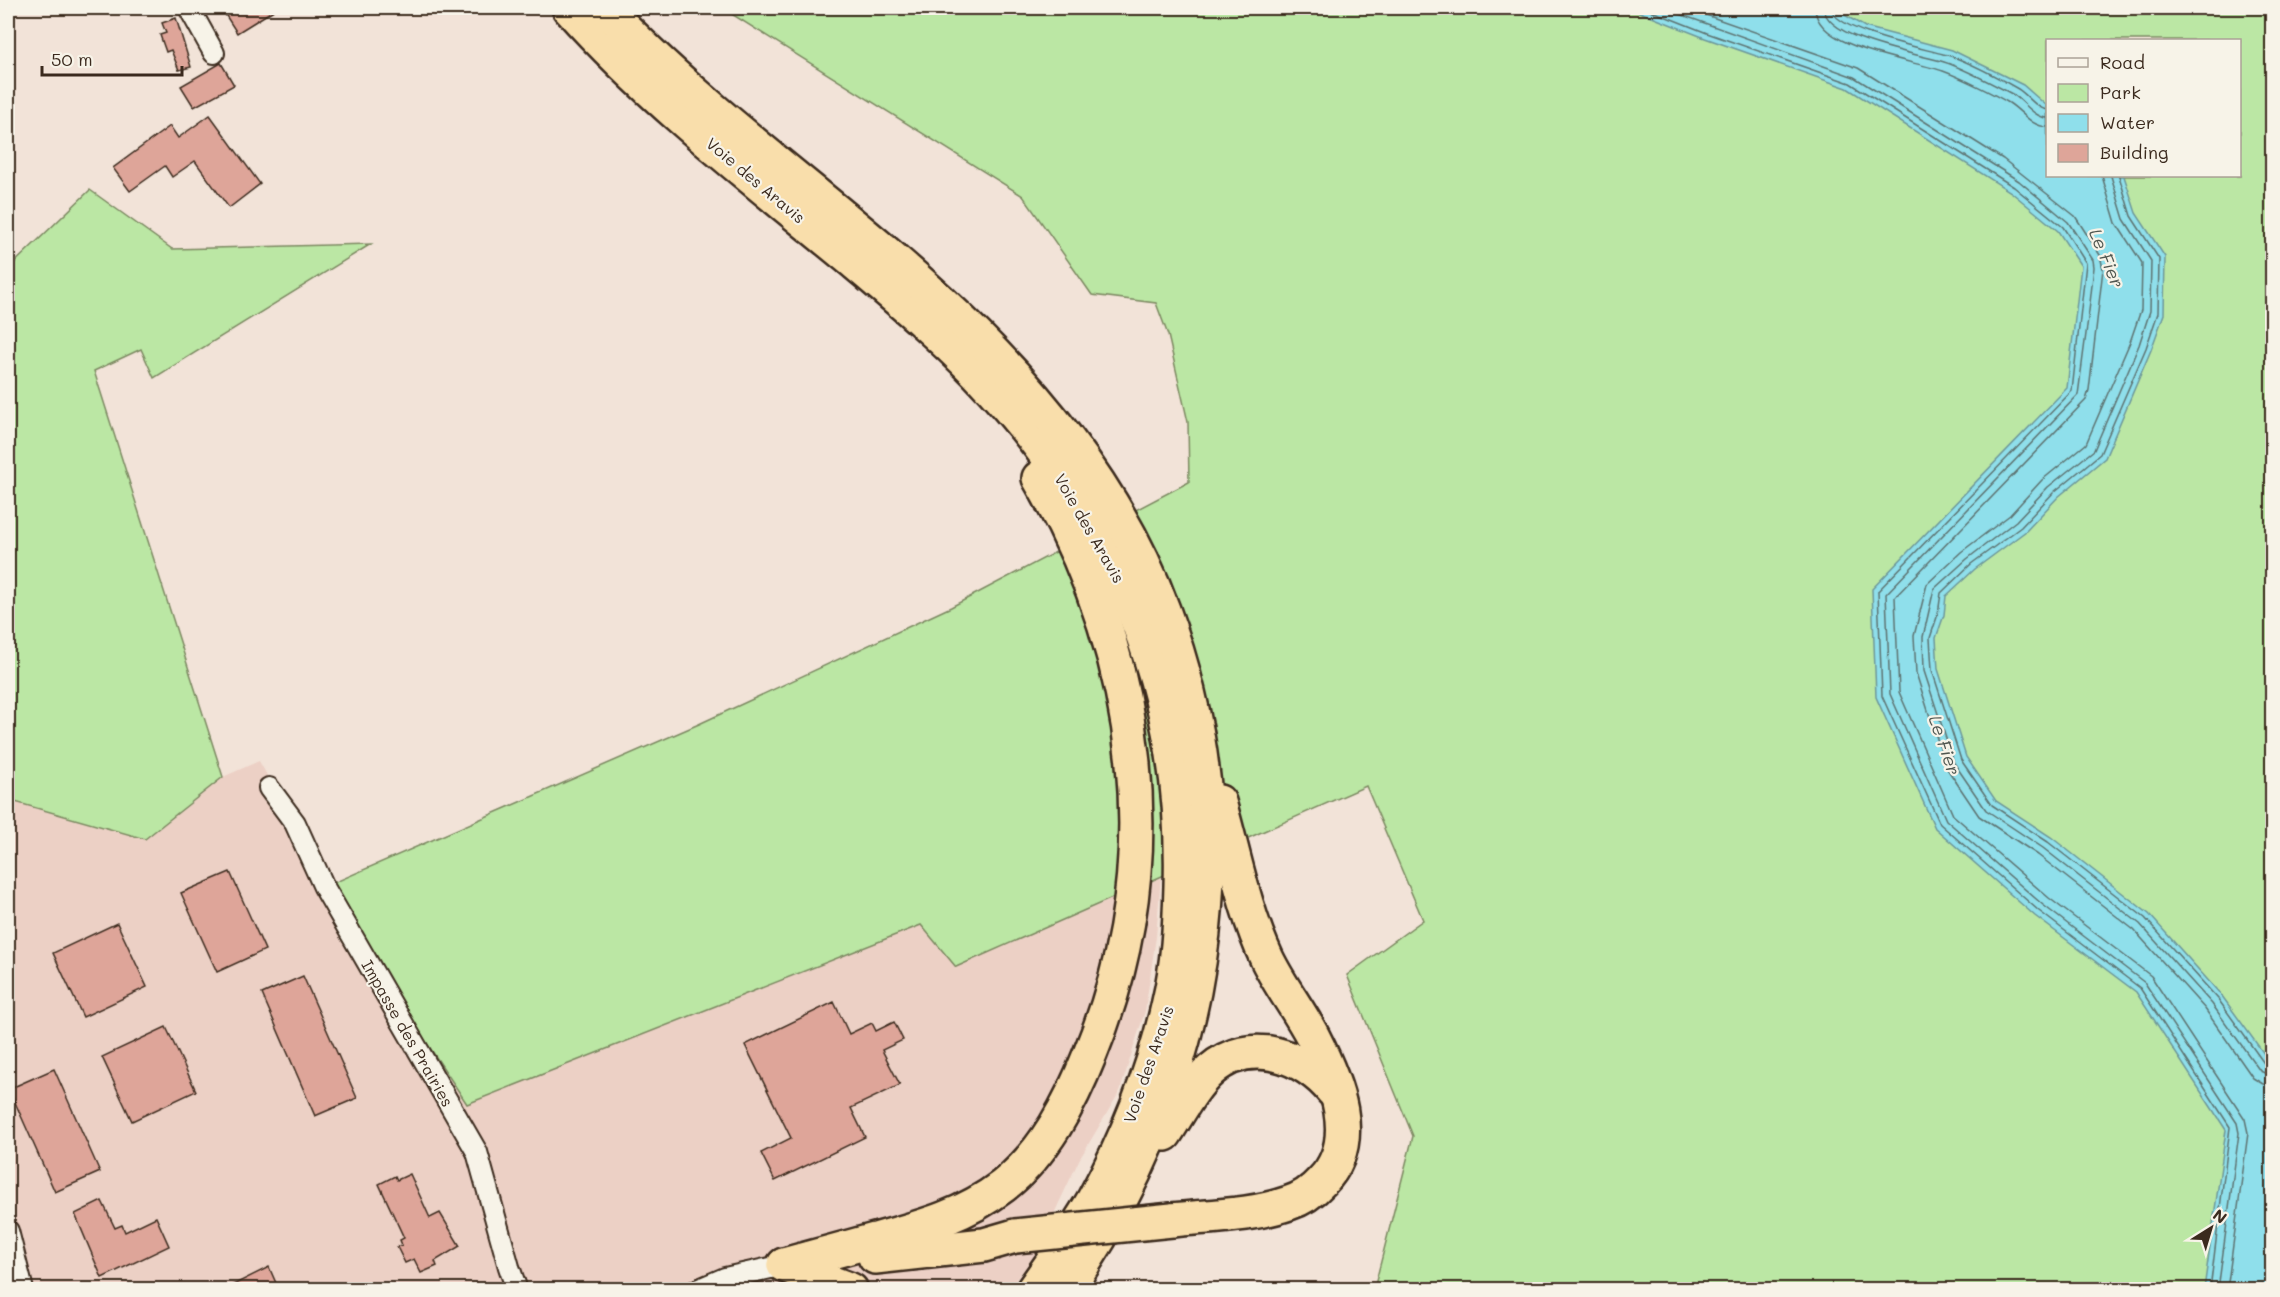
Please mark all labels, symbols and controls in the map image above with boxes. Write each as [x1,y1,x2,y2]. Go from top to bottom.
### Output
scale bar [42,39,182,77]
legend [2046,39,2241,177]
text: 50 m [51,47,93,71]
text: Road [2100,50,2145,74]
text: Park [2100,80,2141,104]
text: Water [2100,110,2155,134]
street label: Voie des Aravis [702,132,810,228]
text: Building [2100,140,2168,164]
water label: Le Fier [2084,225,2130,291]
street label: Voie des Aravis [1050,470,1130,586]
water label: Le Fier [1924,712,1966,778]
street label: Impasse des Prairies [357,956,459,1110]
street label: Voie des Aravis [1118,1002,1178,1126]
north arrow [2181,1198,2241,1258]
text: N [2209,1204,2232,1228]

